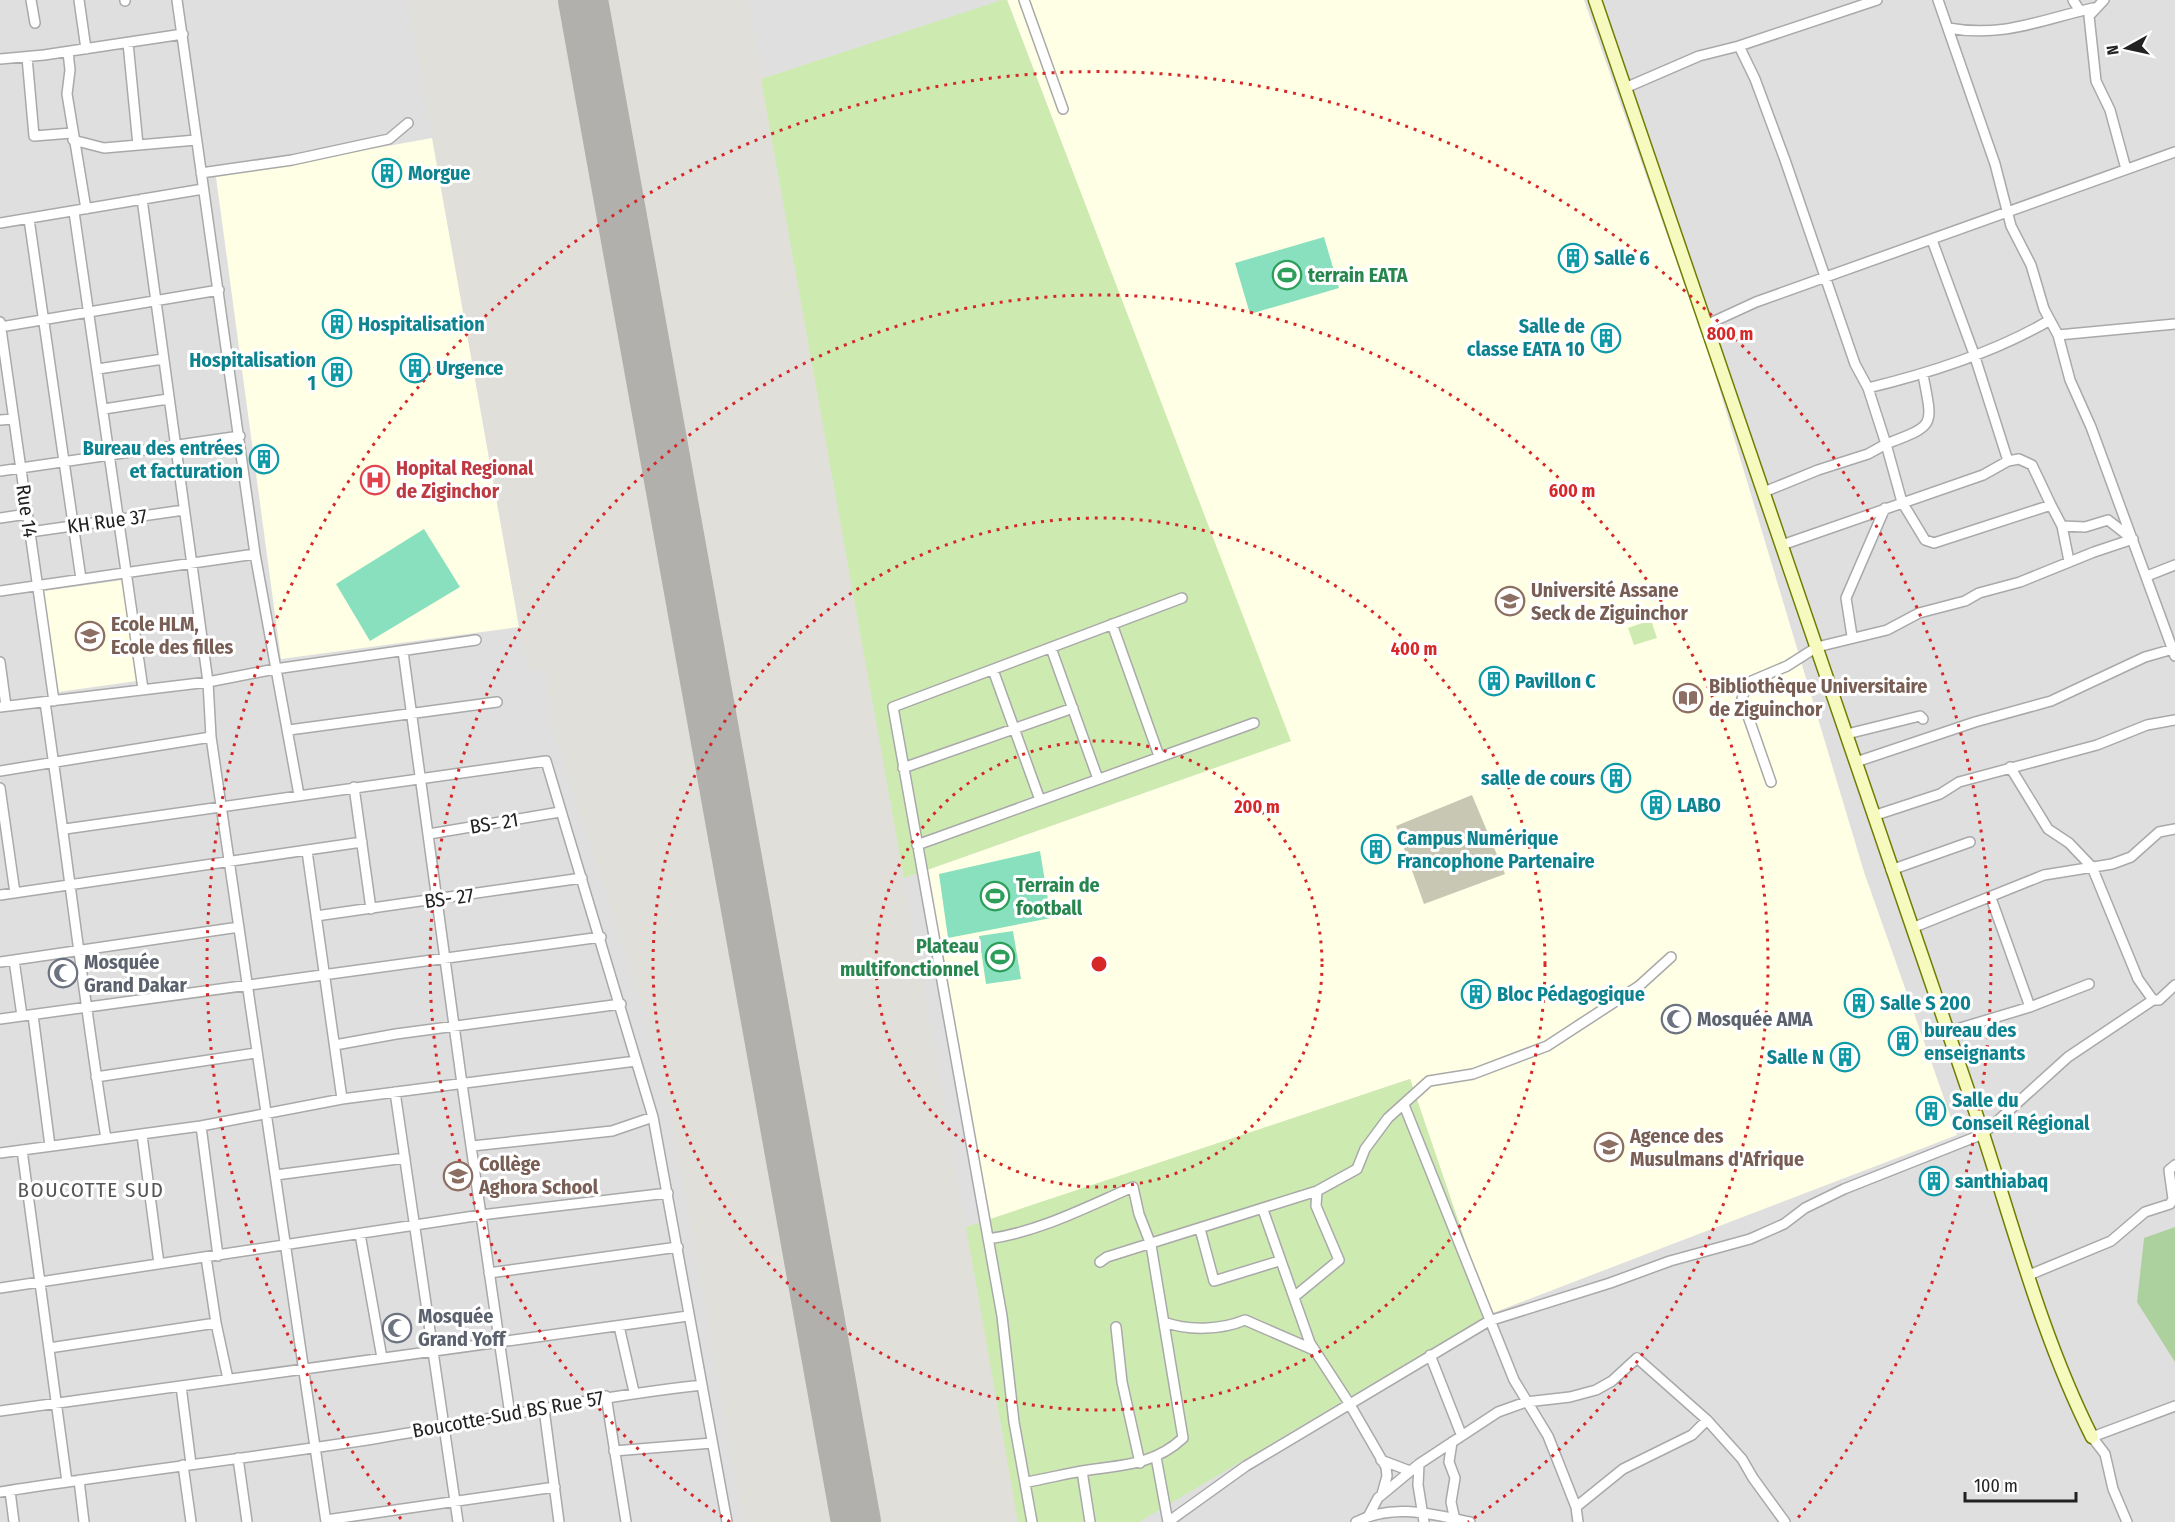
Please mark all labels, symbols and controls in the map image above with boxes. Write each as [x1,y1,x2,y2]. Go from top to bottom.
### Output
north arrow [2097,18,2157,78]
text: N [2103,44,2123,56]
building icon: Morgue [371,157,403,189]
place label: Morgue [408,161,470,185]
building icon: Salle 6 [1557,242,1589,274]
place label: Salle 6 [1594,246,1650,270]
sports icon: terrain EATA [1271,259,1303,291]
place label: terrain EATA [1308,263,1409,287]
building icon: Hospitalisation [321,308,353,340]
place label: Hospitalisation [358,312,485,336]
place label: Salle de classe EATA 10 [1467,314,1585,361]
building icon: Salle de classe EATA 10 [1590,322,1622,354]
text: 800 m [1707,323,1753,345]
place label: Hospitalisation 1 [189,348,316,395]
building icon: Urgence [399,352,431,384]
building icon: Hospitalisation 1 [321,356,353,388]
place label: Urgence [436,356,503,380]
place label: Bureau des entrées et facturation [83,436,243,483]
building icon: Bureau des entrées et facturation [248,443,280,475]
place label: Hopital Regional de Ziginchor [396,456,534,503]
hospital icon: Hopital Regional de Ziginchor [359,464,391,496]
text: 600 m [1549,480,1595,502]
street label: Rue 14 [11,483,43,539]
street label: KH Rue 37 [66,504,148,538]
place label: Université Assane Seck de Ziguinchor [1531,578,1688,625]
school or university icon: Université Assane Seck de Ziguinchor [1494,585,1526,617]
place label: Ecole HLM, Ecole des filles [111,612,234,659]
school or university icon: Ecole HLM, Ecole des filles [74,620,106,652]
text: 400 m [1391,638,1437,660]
building icon: Pavillon C [1478,665,1510,697]
place label: Pavillon C [1515,669,1596,693]
place label: Bibliothèque Universitaire de Ziguinchor [1709,674,1927,721]
library icon: Bibliothèque Universitaire de Ziguinchor [1672,682,1704,714]
building icon: salle de cours [1600,762,1632,794]
place label: salle de cours [1481,766,1595,790]
building icon: LABO [1640,789,1672,821]
place label: LABO [1677,793,1721,817]
text: 200 m [1233,796,1280,818]
street label: BS- 21 [468,807,520,839]
place label: Campus Numérique Francophone Partenaire [1397,826,1595,873]
building icon: Campus Numérique Francophone Partenaire [1360,833,1392,865]
place label: Terrain de football [1016,873,1100,920]
sports icon: Terrain de football [979,880,1011,912]
street label: BS- 27 [423,883,475,913]
place label: Plateau multifonctionnel [840,934,980,981]
sports icon: Plateau multifonctionnel [984,941,1016,973]
place label: Mosquée Grand Dakar [84,950,187,997]
centre of rings [1089,954,1109,974]
mosque icon: Mosquée Grand Dakar [47,957,79,989]
building icon: Bloc Pédagogique [1460,978,1492,1010]
place label: Bloc Pédagogique [1497,982,1645,1006]
building icon: Salle S 200 [1843,987,1875,1019]
place label: Salle S 200 [1880,991,1971,1015]
mosque icon: Mosquée AMA [1660,1003,1692,1035]
place label: Mosquée AMA [1697,1007,1814,1031]
place label: bureau des enseignants [1924,1018,2026,1065]
building icon: bureau des enseignants [1887,1025,1919,1057]
building icon: Salle N [1829,1041,1861,1073]
place label: Salle N [1767,1045,1824,1069]
place label: Salle du Conseil Régional [1952,1088,2090,1135]
building icon: Salle du Conseil Régional [1915,1095,1947,1127]
place label: Agence des Musulmans d'Afrique [1629,1124,1804,1171]
school or university icon: Agence des Musulmans d'Afrique [1593,1131,1625,1163]
place label: Collège Aghora School [478,1152,599,1199]
school or university icon: Collège Aghora School [442,1160,474,1192]
building icon: santhiabaq [1918,1165,1950,1197]
place label: santhiabaq [1955,1169,2048,1193]
district label: BOUCOTTE SUD [18,1177,164,1203]
place label: Mosquée Grand Yoff [418,1304,507,1351]
mosque icon: Mosquée Grand Yoff [381,1312,413,1344]
street label: Boucotte-Sud BS Rue 57 [411,1385,605,1443]
scale bar [1965,1465,2076,1503]
text: 100 m [1974,1475,2018,1497]

